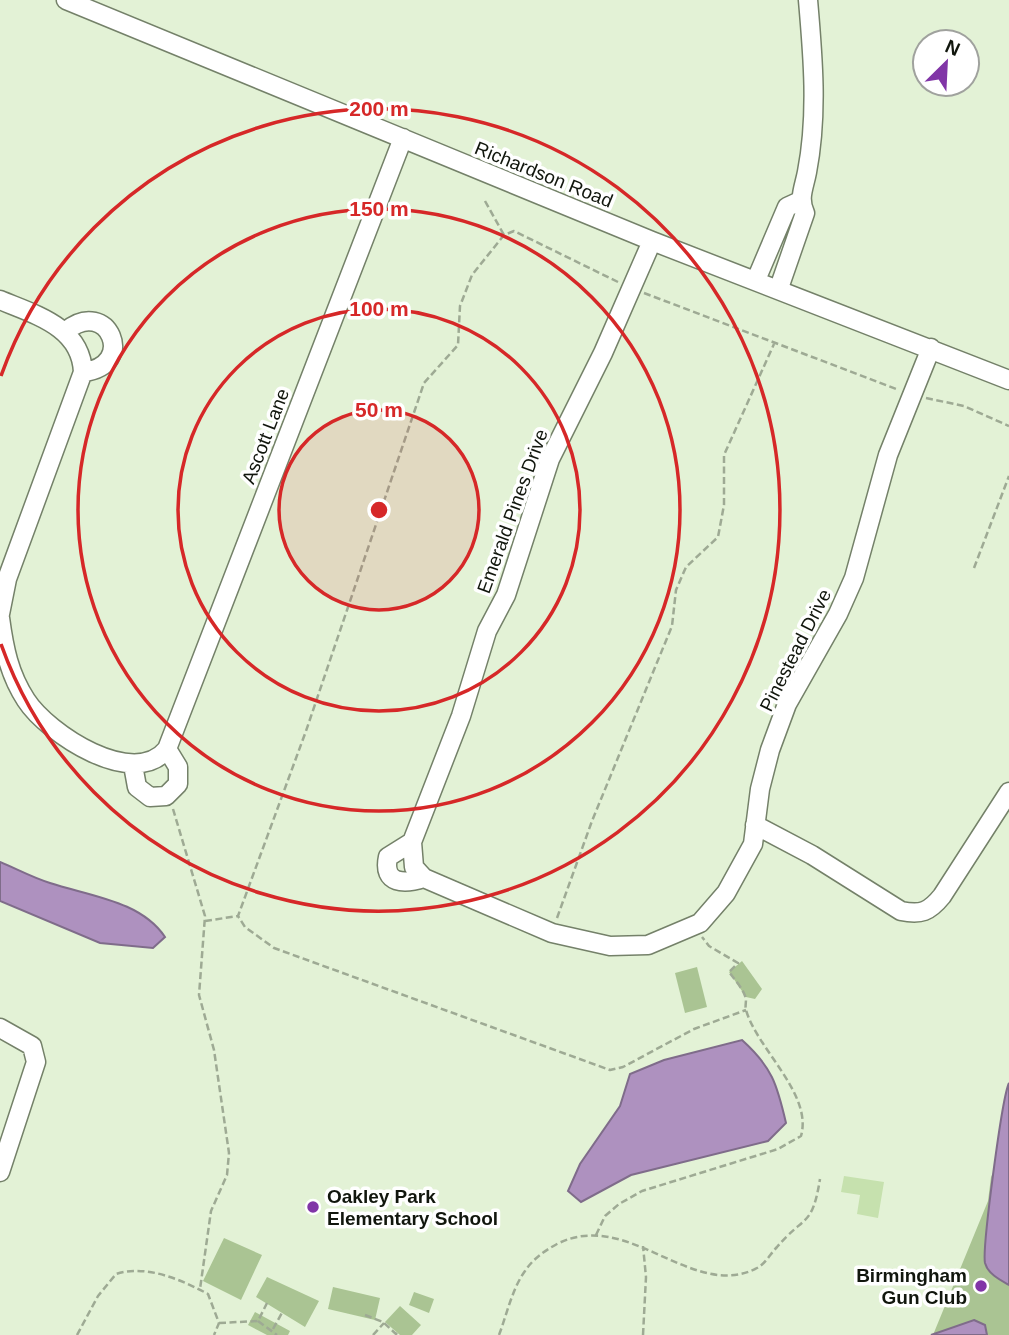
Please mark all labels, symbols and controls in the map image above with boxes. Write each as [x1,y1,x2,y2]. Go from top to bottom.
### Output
north arrow [911,28,981,98]
text: N [942,36,963,60]
text: 200 m [349,97,409,120]
street label: Richardson Road [472,137,616,212]
text: 150 m [349,197,409,220]
text: 100 m [349,297,409,320]
street label: Ascott Lane [238,386,293,487]
text: 50 m [355,398,403,421]
street label: Emerald Pines Drive [473,426,552,596]
centre of rings [367,498,391,522]
street label: Pinestead Drive [756,586,835,715]
place label: Oakley Park Elementary School [327,1186,498,1229]
marker: Oakley Park Elementary School [305,1199,321,1215]
place label: Birmingham Gun Club [856,1265,967,1308]
marker: Birmingham Gun Club [973,1278,989,1294]

